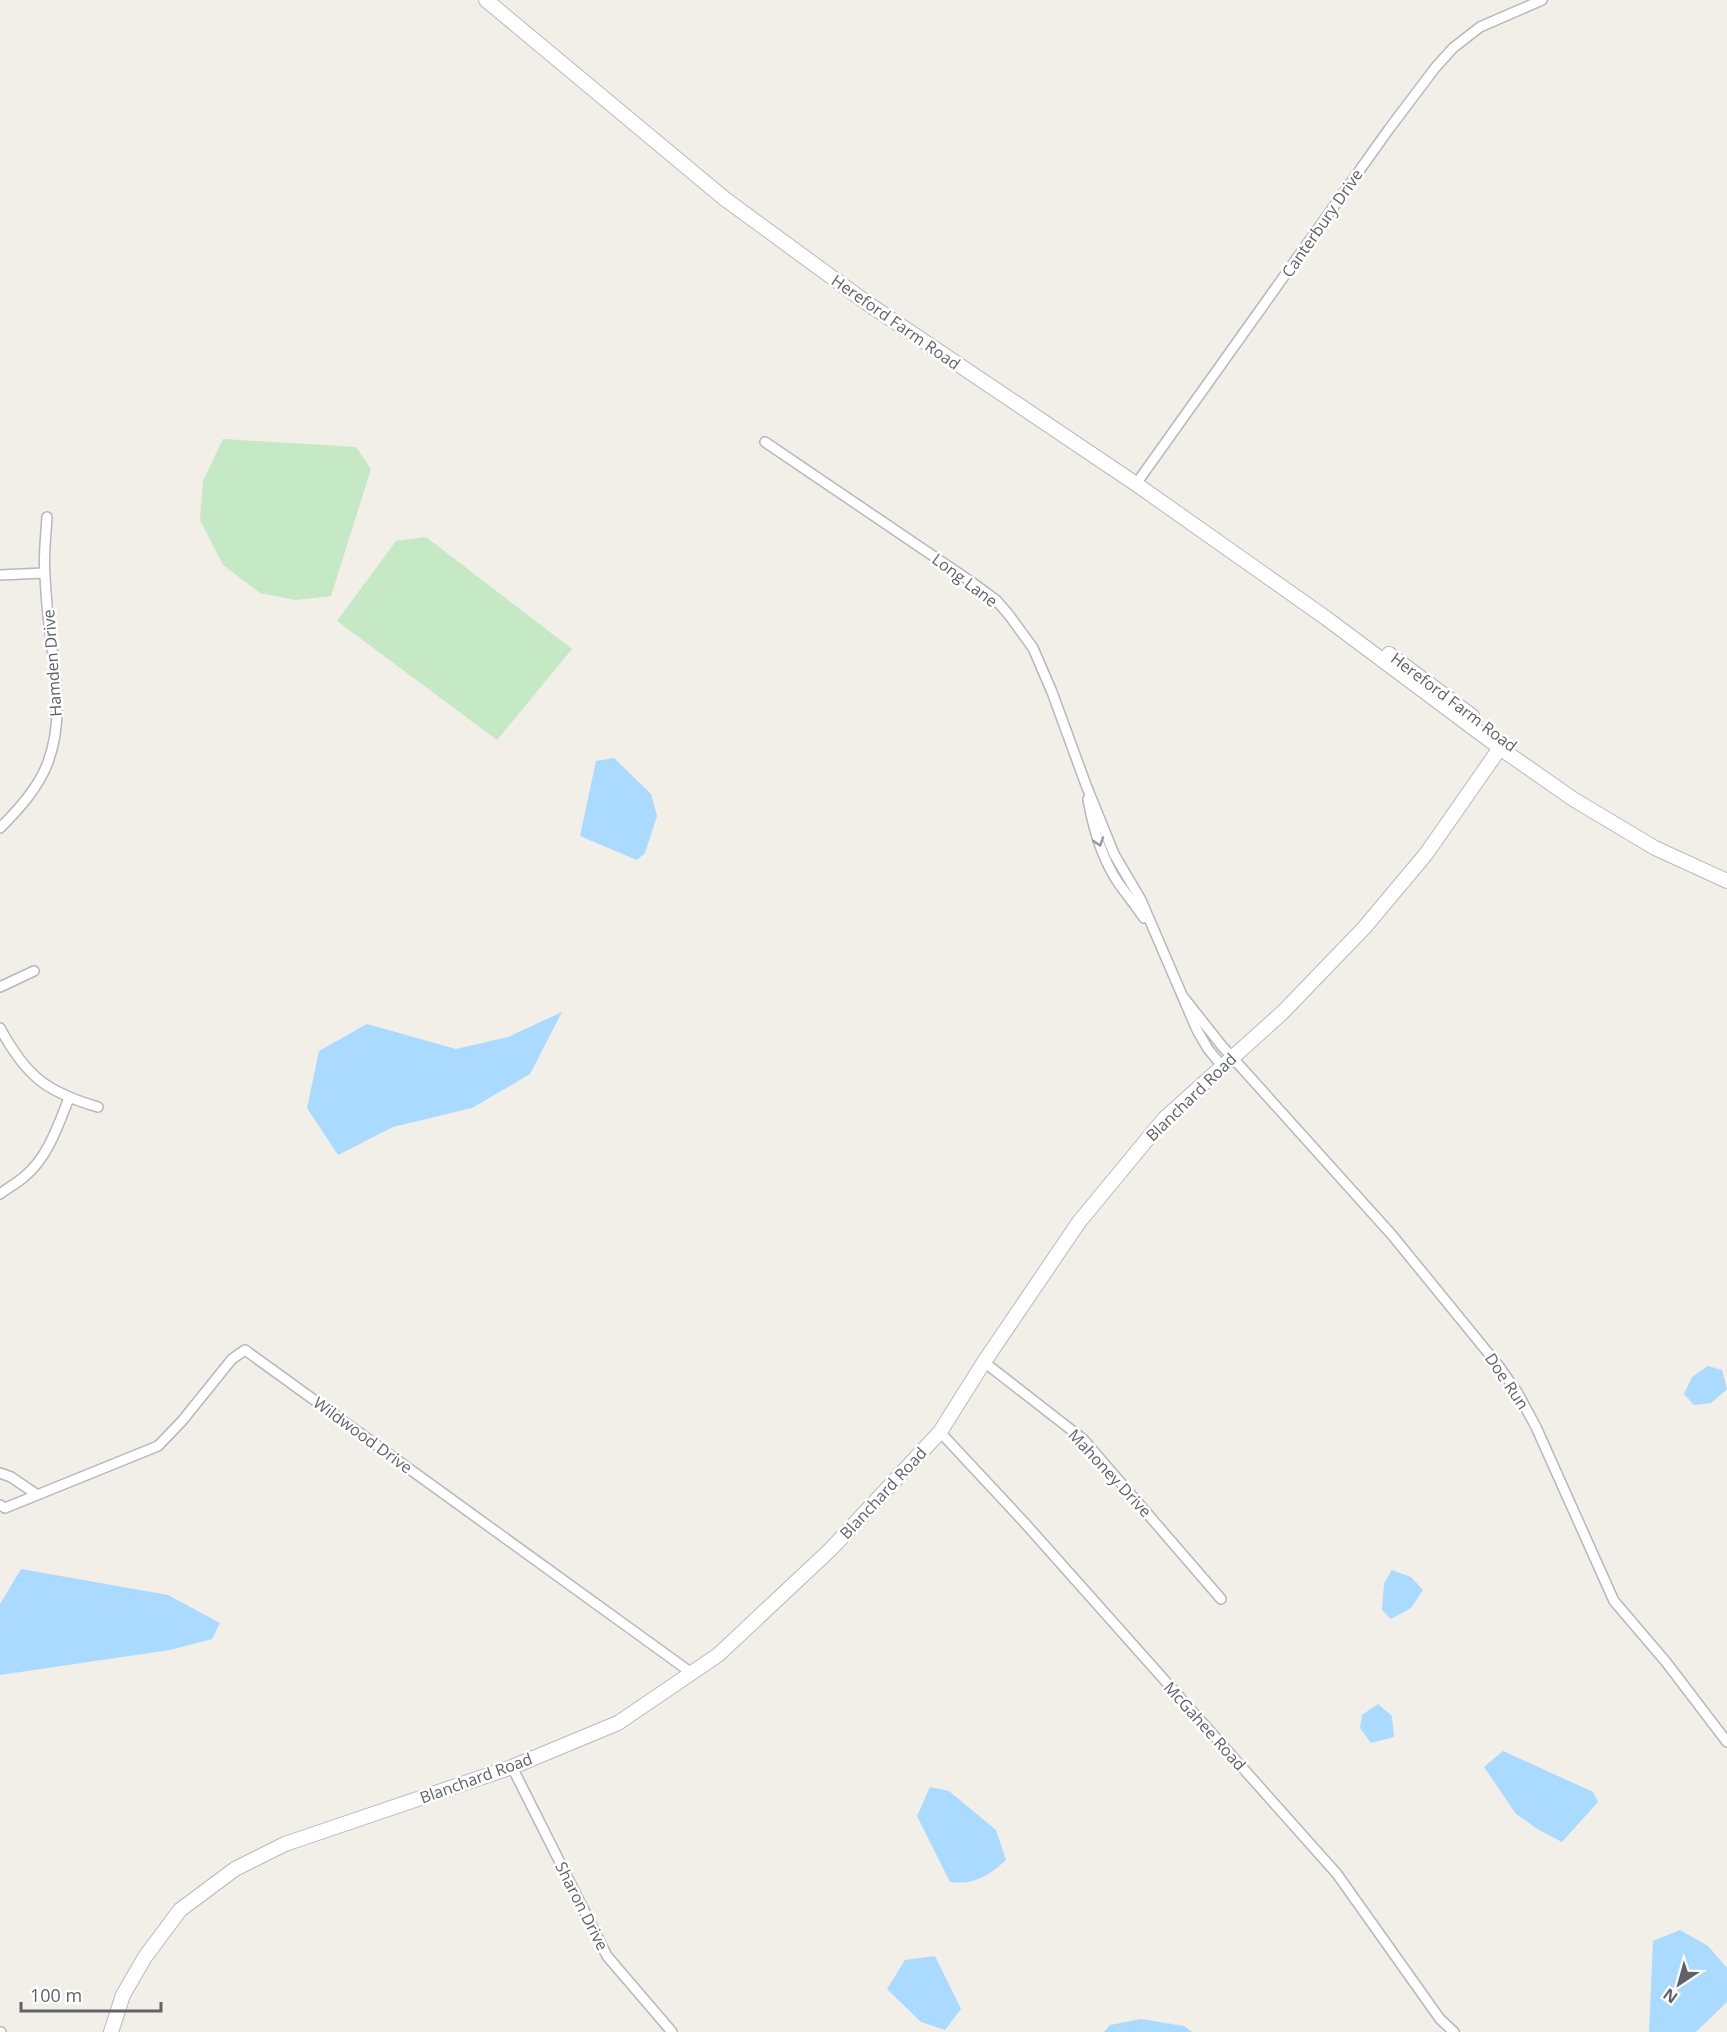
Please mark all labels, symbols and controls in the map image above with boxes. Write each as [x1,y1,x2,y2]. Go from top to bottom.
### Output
street label: Canterbury Drive [1276,164,1368,282]
street label: Hereford Farm Road [827,269,965,375]
street label: Long Lane [928,548,1002,612]
street label: Hamden Drive [37,609,67,717]
street label: Hereford Farm Road [1386,647,1522,757]
one-way arrow [1092,836,1104,847]
street label: Blanchard Road [1141,1048,1241,1146]
street label: Doe Run [1480,1348,1534,1414]
street label: Wildwood Drive [309,1392,417,1478]
street label: Mahoney Drive [1063,1424,1157,1522]
street label: Blanchard Road [835,1442,931,1544]
street label: McGahee Road [1159,1677,1251,1775]
street label: Blanchard Road [417,1747,535,1809]
street label: Sharon Drive [550,1858,614,1954]
north arrow [1649,1954,1709,2014]
scale bar [21,1975,160,2013]
text: 100 m [30,1983,82,2007]
text: N [1658,1983,1682,2009]

